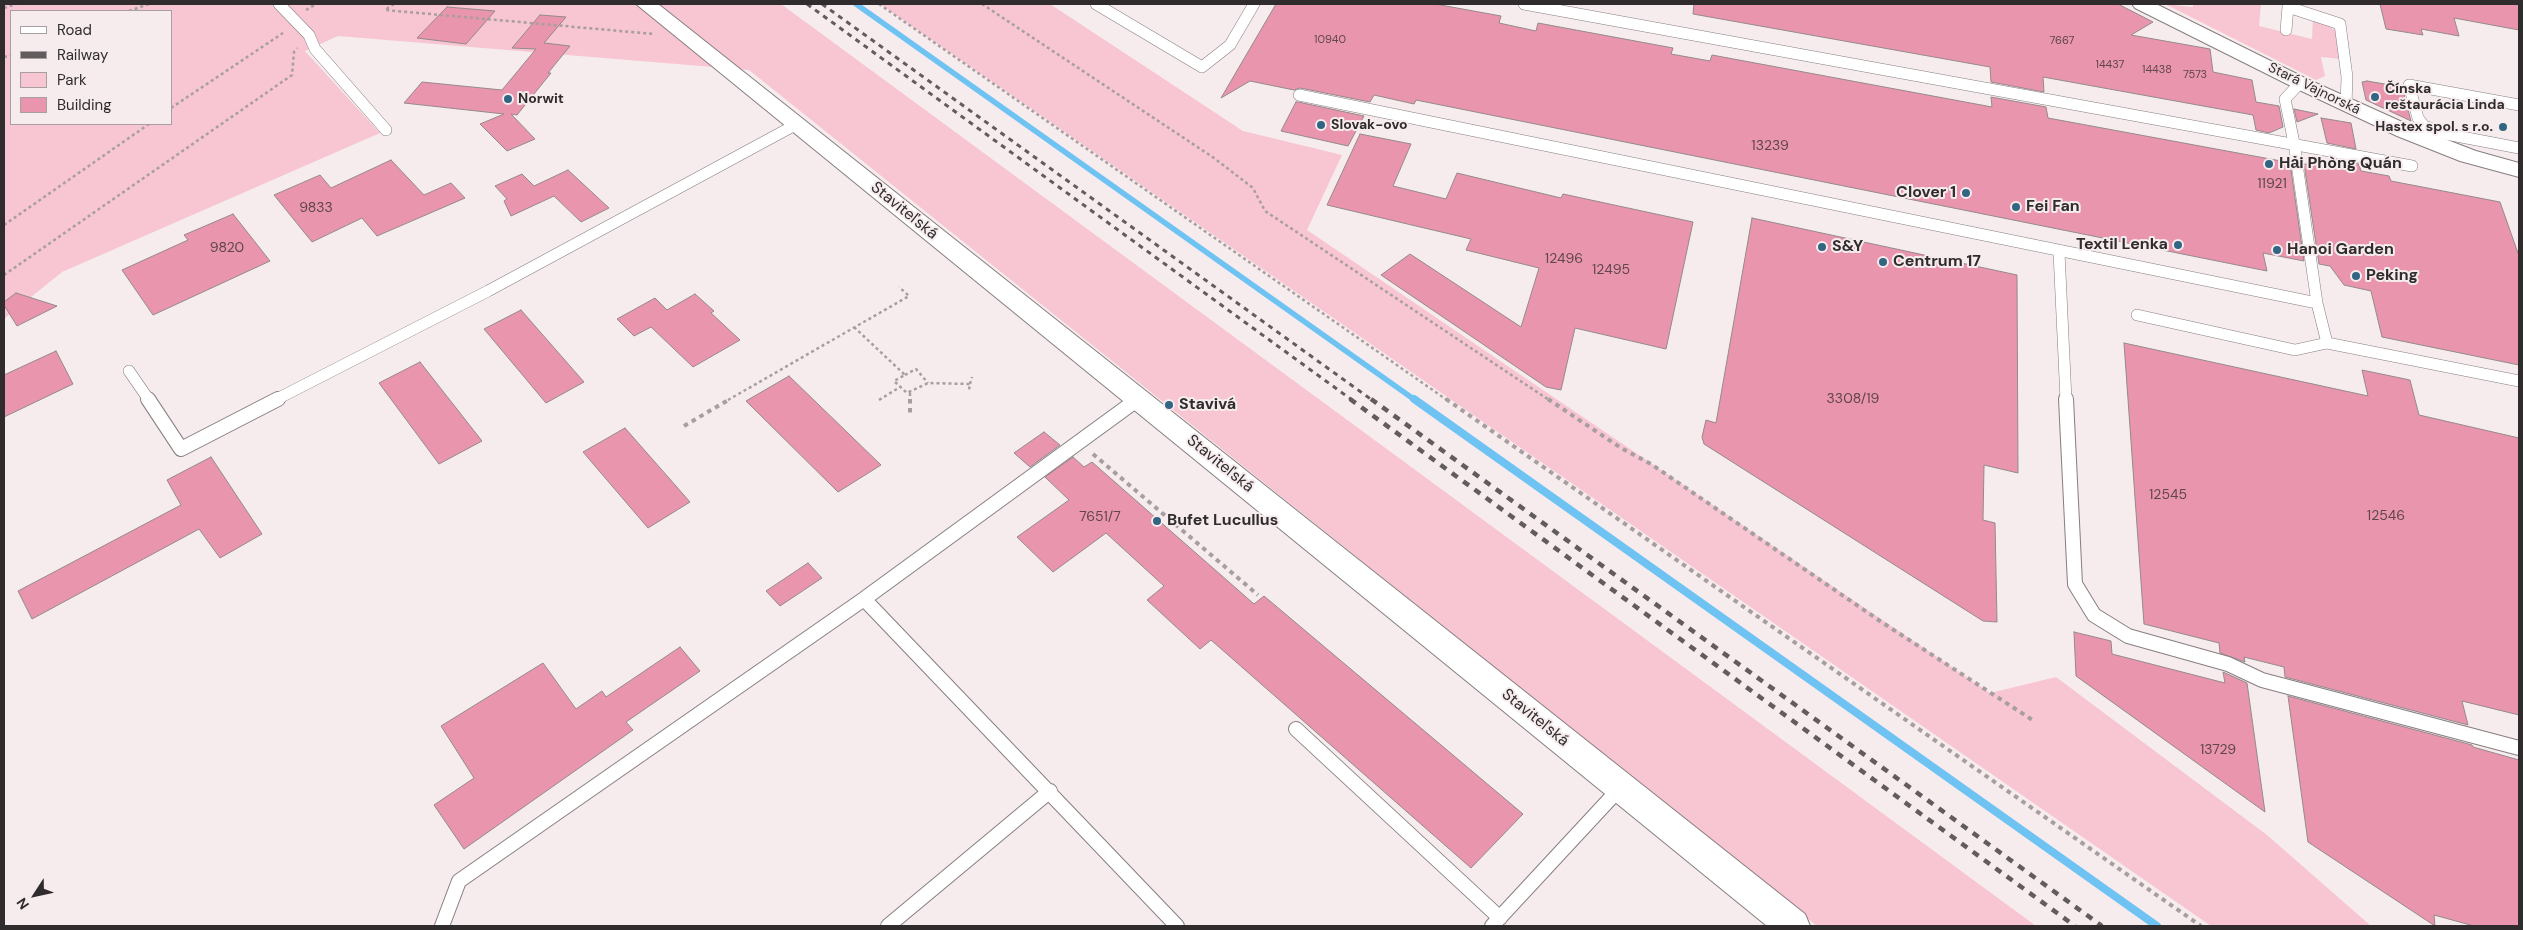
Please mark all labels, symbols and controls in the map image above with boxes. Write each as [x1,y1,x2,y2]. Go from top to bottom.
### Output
legend [10,10,172,125]
text: Road [57,20,92,40]
house number: 10940 [1314,33,1346,47]
house number: 7667 [2050,34,2074,48]
text: Railway [57,45,108,65]
house number: 14437 [2096,58,2124,72]
street label: Stará Vajnorská [2265,59,2363,119]
house number: 14438 [2142,63,2172,77]
house number: 7573 [2183,68,2207,82]
text: Park [57,70,87,90]
place label: Čínska reštaurácia Linda [2385,81,2505,114]
place label: Norwit [518,91,564,107]
marker: Čínska reštaurácia Linda [2369,91,2381,103]
marker: Norwit [502,93,514,105]
text: Building [57,95,112,115]
place label: Slovak-ovo [1331,117,1408,133]
marker: Slovak-ovo [1315,119,1327,131]
place label: Hastex spol. s r.o. [2375,119,2493,135]
marker: Hastex spol. s r.o. [2497,121,2509,133]
house number: 13239 [1751,138,1789,154]
place label: Hải Phòng Quán [2279,154,2402,174]
marker: Hải Phòng Quán [2263,158,2275,170]
house number: 11921 [2257,176,2287,192]
street label: Staviteľská [866,178,942,244]
place label: Clover 1 [1896,183,1956,203]
marker: Clover 1 [1960,187,1972,199]
place label: Fei Fan [2026,197,2080,217]
house number: 9833 [299,200,333,216]
marker: Fei Fan [2010,201,2022,213]
place label: Textil Lenka [2076,235,2168,255]
place label: S&Y [1832,237,1863,257]
marker: Textil Lenka [2172,239,2184,251]
house number: 9820 [210,240,244,256]
place label: Hanoi Garden [2287,240,2394,260]
marker: S&Y [1816,241,1828,253]
marker: Hanoi Garden [2271,244,2283,256]
house number: 12496 [1545,251,1583,267]
place label: Centrum 17 [1893,252,1981,272]
marker: Centrum 17 [1877,256,1889,268]
house number: 12495 [1592,262,1630,278]
place label: Peking [2366,266,2418,286]
marker: Peking [2350,270,2362,282]
house number: 3308/19 [1827,391,1879,407]
place label: Stavivá [1179,395,1236,415]
marker: Stavivá [1163,399,1175,411]
street label: Staviteľská [1182,431,1258,497]
house number: 12545 [2149,487,2187,503]
house number: 12546 [2367,508,2405,524]
house number: 7651/7 [1079,509,1121,525]
place label: Bufet Lucullus [1167,511,1278,531]
marker: Bufet Lucullus [1151,515,1163,527]
street label: Staviteľská [1497,685,1573,751]
house number: 13729 [2200,742,2236,758]
north arrow [10,870,60,920]
text: N [12,894,33,913]

